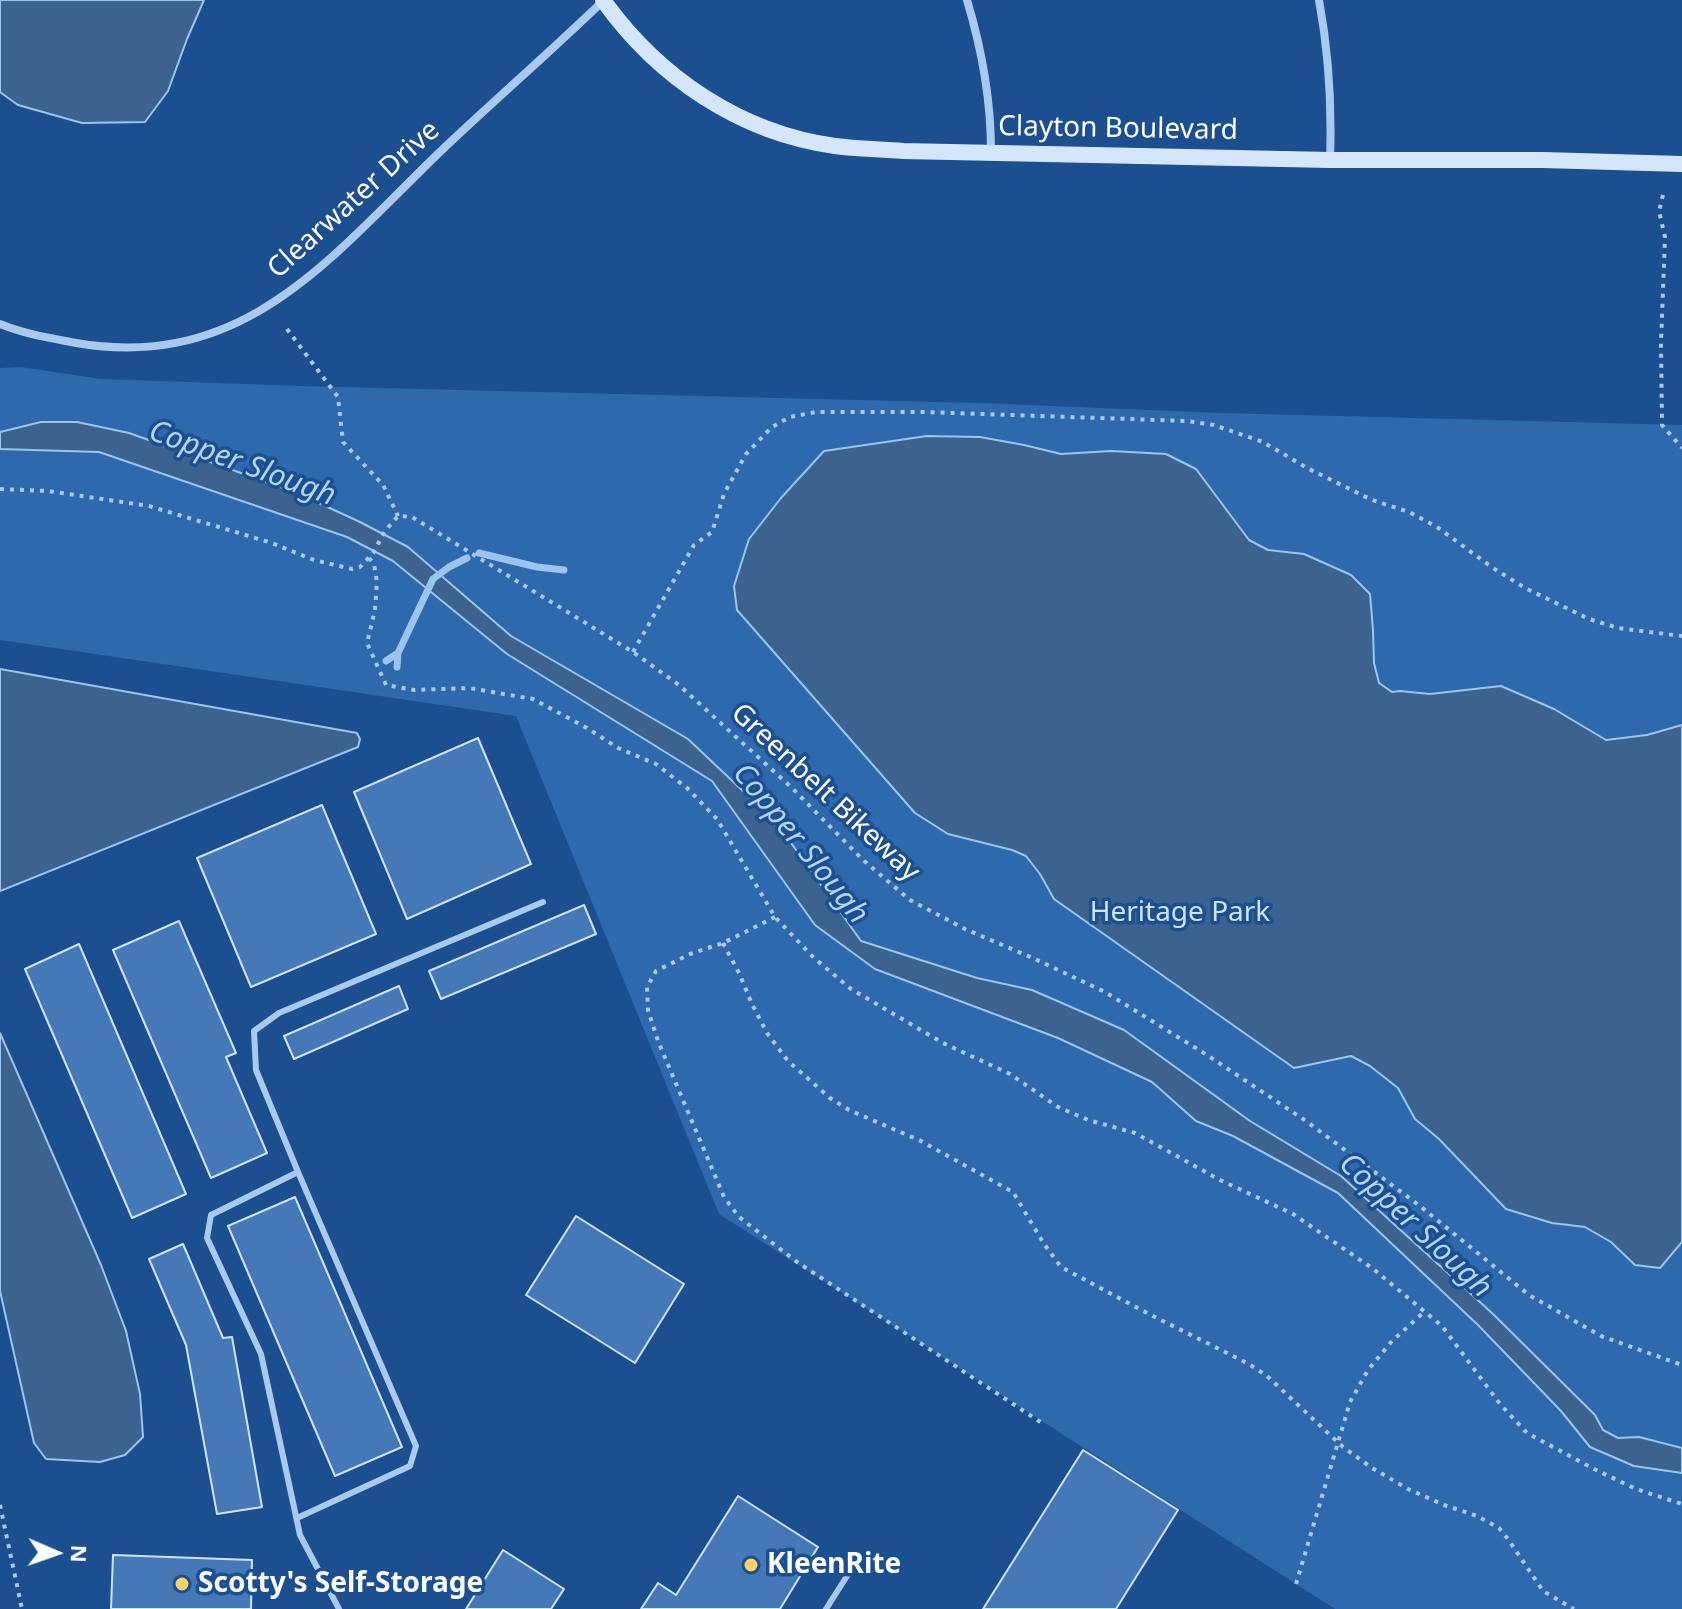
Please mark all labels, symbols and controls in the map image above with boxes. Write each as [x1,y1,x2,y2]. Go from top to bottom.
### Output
street label: Clayton Boulevard [998,110,1238,148]
street label: Clearwater Drive [261,114,447,286]
water label: Copper Slough [144,414,340,514]
street label: Greenbelt Bikeway [724,697,926,889]
water label: Copper Slough [724,757,876,931]
park label: Heritage Park [1090,896,1270,930]
water label: Copper Slough [1331,1146,1499,1306]
north arrow [16,1513,96,1593]
text: N [65,1544,95,1563]
place label: KleenRite [767,1548,901,1582]
marker: KleenRite [742,1556,760,1574]
place label: Scotty's Self-Storage [198,1567,483,1601]
marker: Scotty's Self-Storage [173,1575,191,1593]

